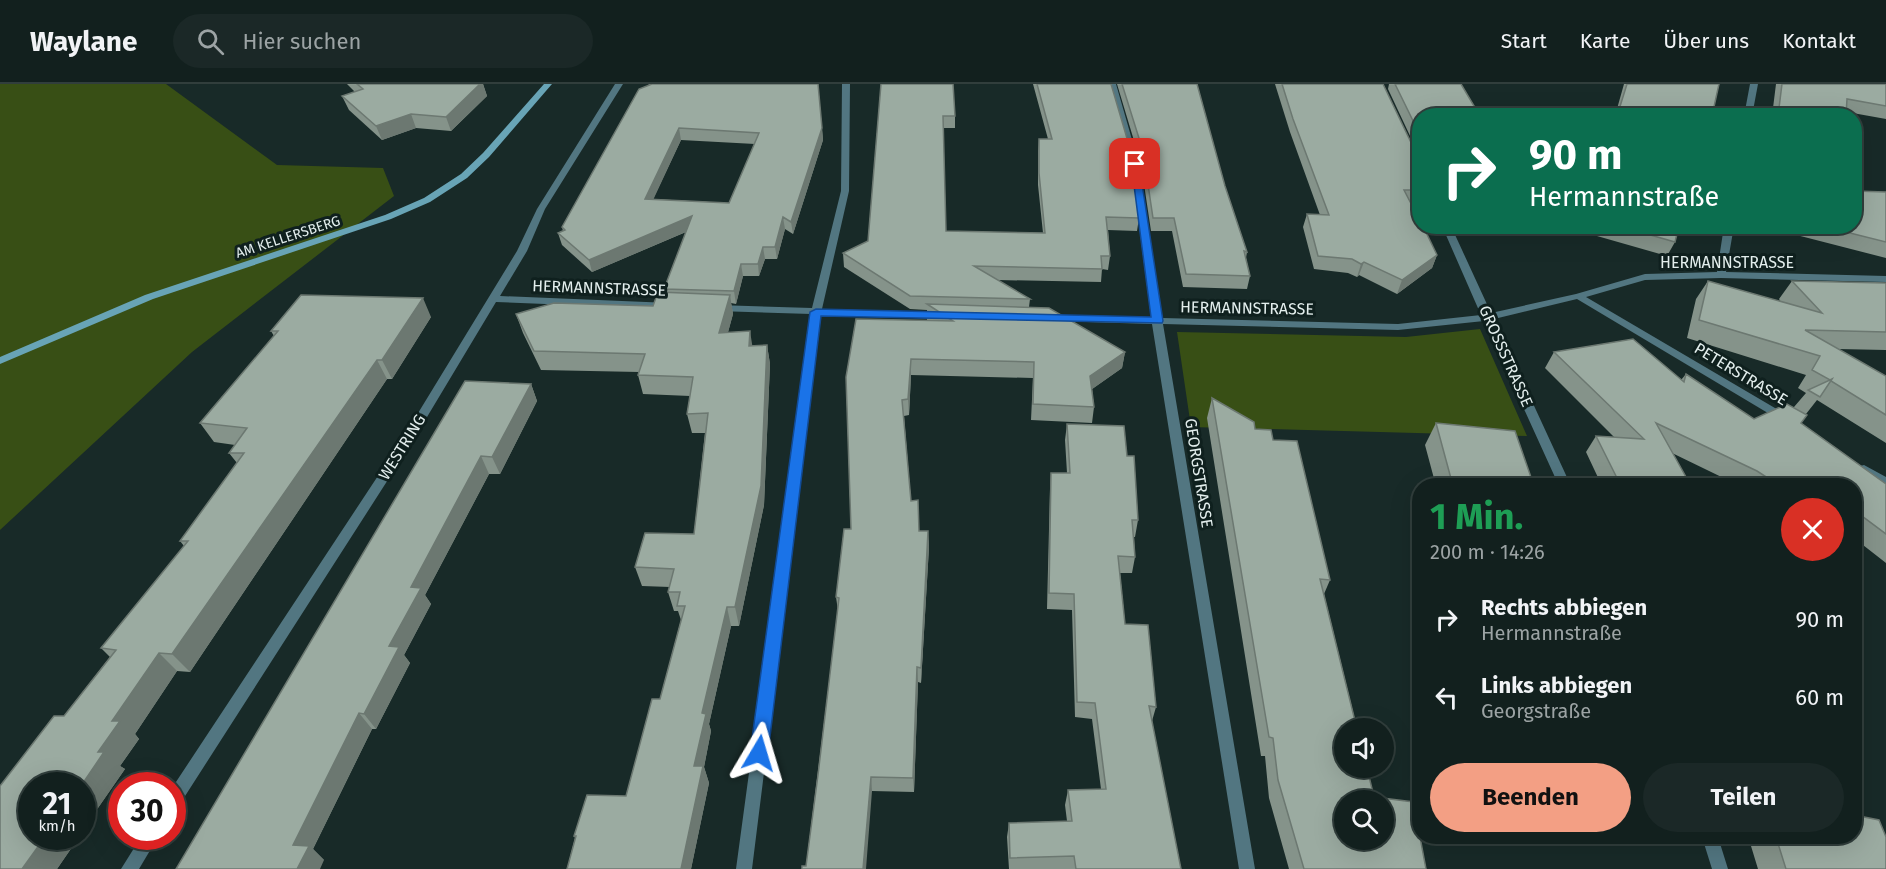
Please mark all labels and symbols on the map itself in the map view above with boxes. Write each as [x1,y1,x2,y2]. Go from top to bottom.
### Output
pin [1109,138,1160,189]
street label: AM KELLERSBERG [234,212,342,262]
street label: HERMANNSTRASSE [1660,253,1794,272]
street label: HERMANNSTRASSE [532,276,666,300]
street label: HERMANNSTRASSE [1180,297,1314,319]
street label: GROSSSTRASSE [1475,302,1537,410]
street label: PETERSTRASSE [1691,339,1791,409]
street label: WESTRING [374,411,430,483]
street label: GEORGSTRASSE [1181,417,1217,529]
position arrow [727,721,791,785]
speed limit sign: 30 [108,772,186,850]

